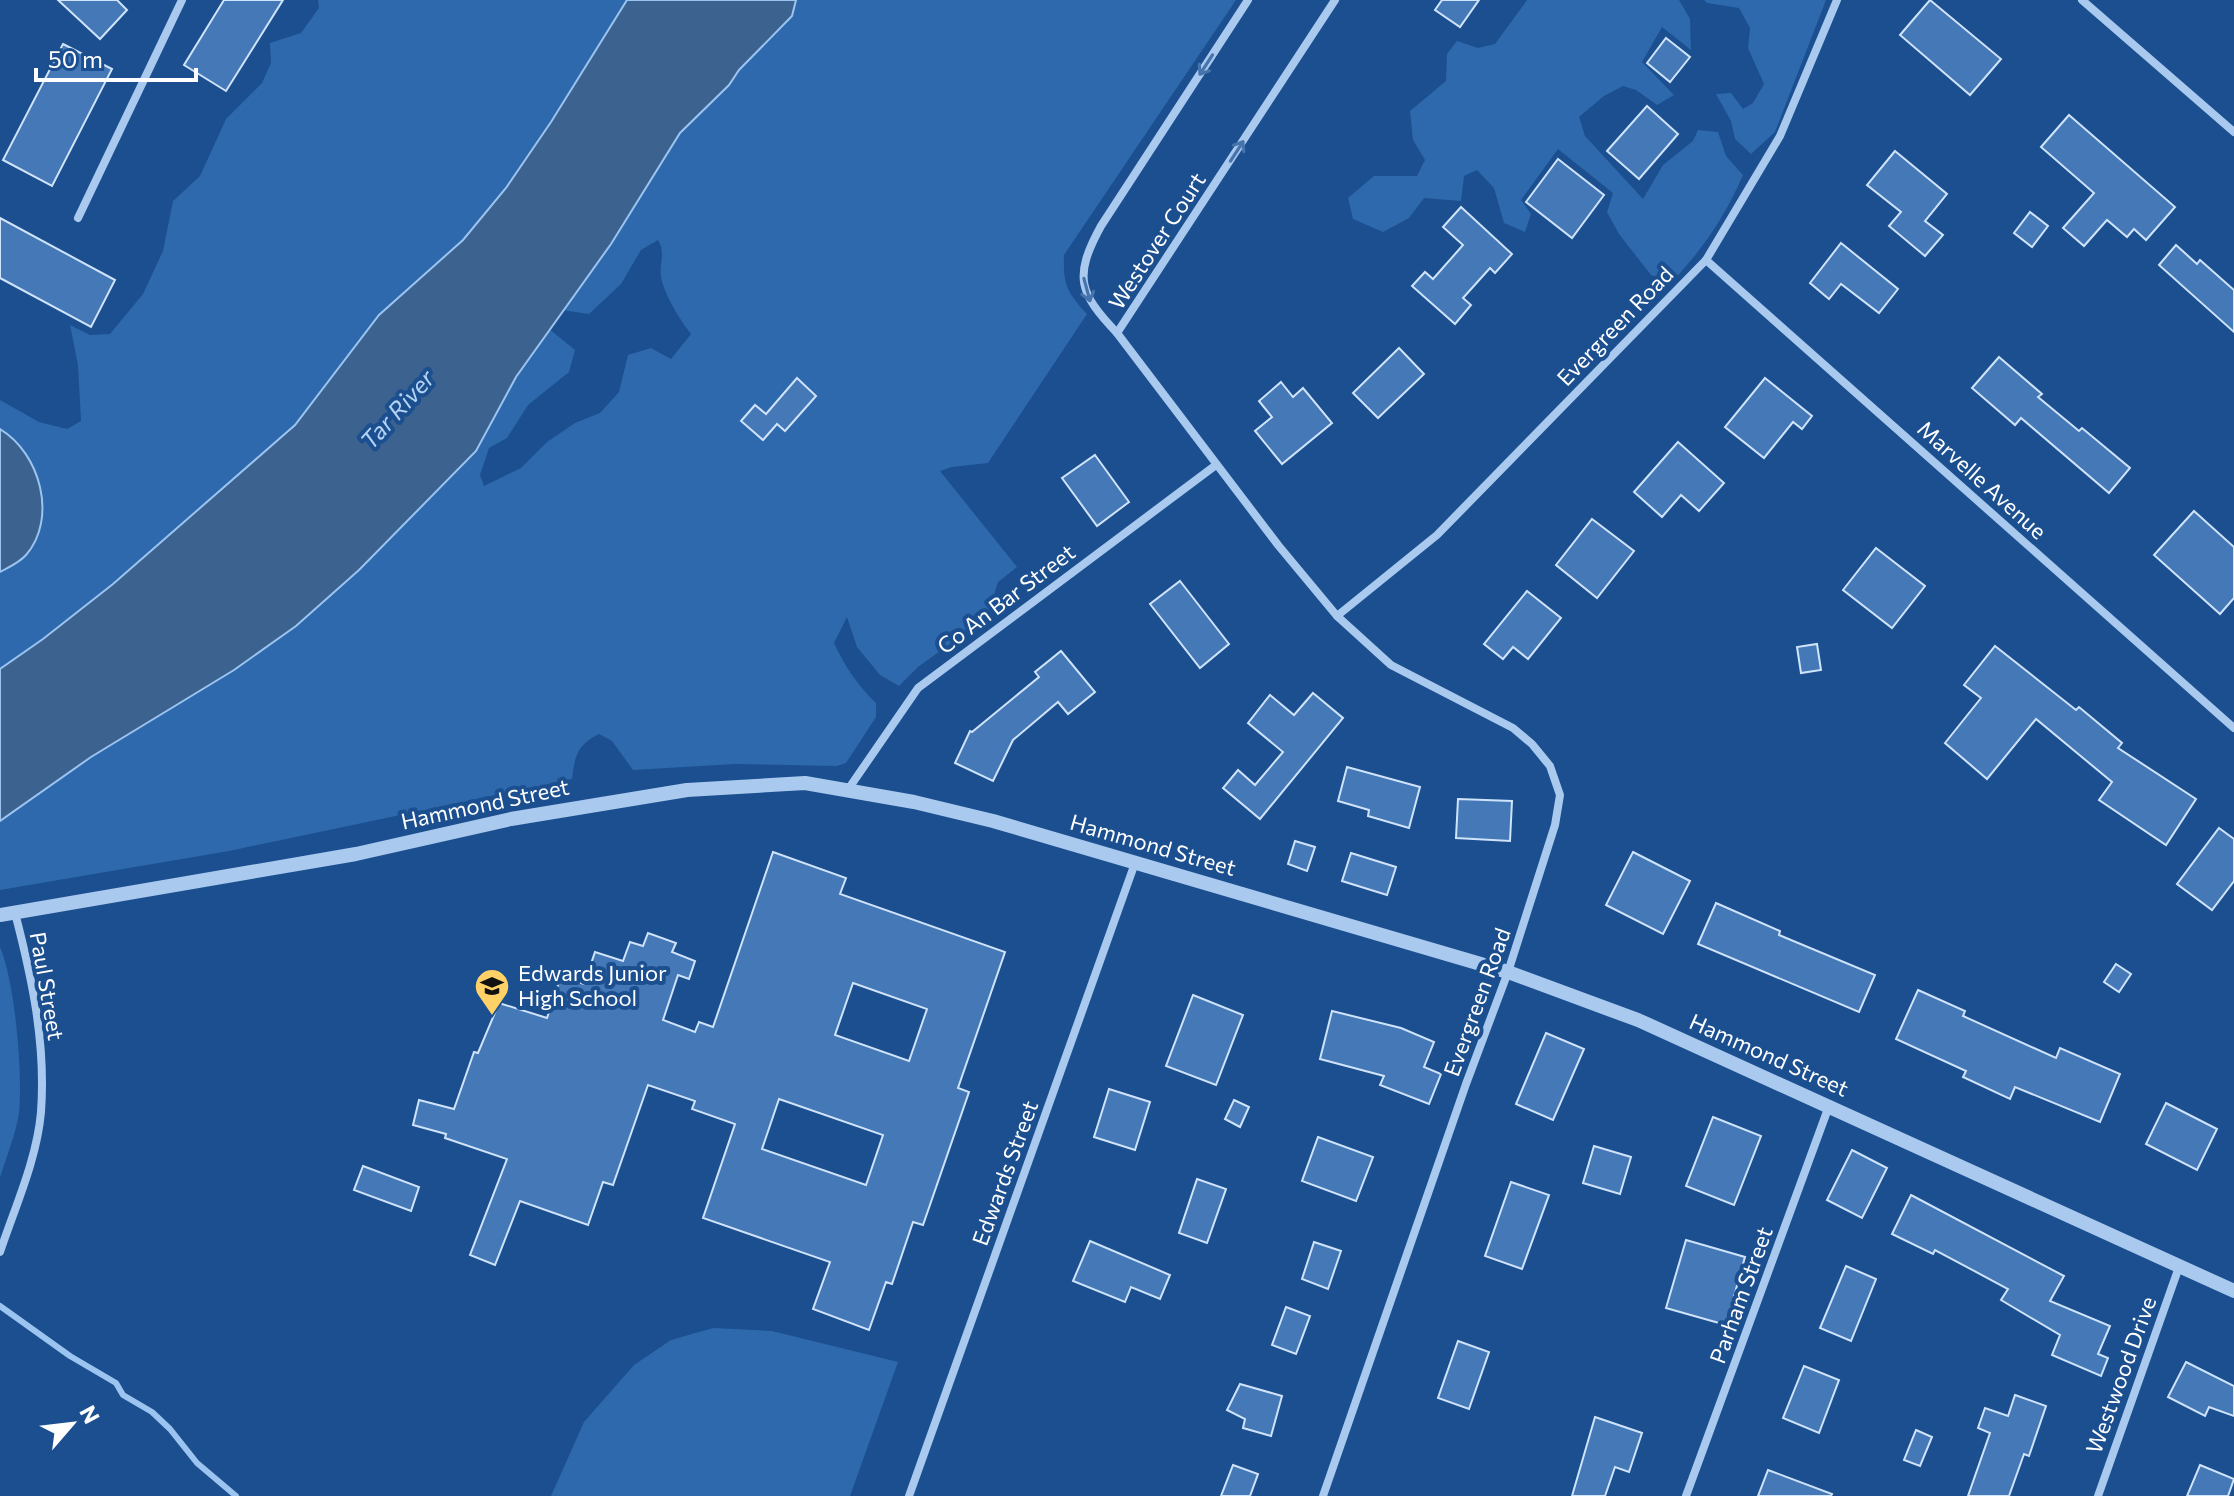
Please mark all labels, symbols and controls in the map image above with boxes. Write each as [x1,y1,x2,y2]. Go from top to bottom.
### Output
scale bar [36,32,196,82]
text: 50 m [48,44,103,73]
one-way arrow [1197,54,1214,76]
one-way arrow [1229,140,1245,163]
street label: Westover Court [1102,167,1211,314]
street label: Evergreen Road [1551,260,1678,391]
one-way arrow [1081,277,1096,302]
water label: Tar River [354,362,441,455]
street label: Marvelle Avenue [1912,415,2052,545]
street label: Co An Bar Street [932,538,1080,659]
street label: Hammond Street [398,773,571,835]
street label: Hammond Street [1067,808,1239,881]
street label: Evergreen Road [1437,924,1516,1080]
street label: Paul Street [25,930,70,1042]
place label: Edwards Junior High School [518,959,667,1011]
school or university icon: Edwards Junior High School [473,967,511,1017]
street label: Hammond Street [1685,1007,1853,1102]
street label: Edwards Street [966,1097,1043,1249]
street label: Parham Street [1703,1223,1778,1367]
street label: Westwood Drive [2080,1293,2161,1457]
north arrow [32,1384,112,1464]
text: N [74,1401,106,1428]

